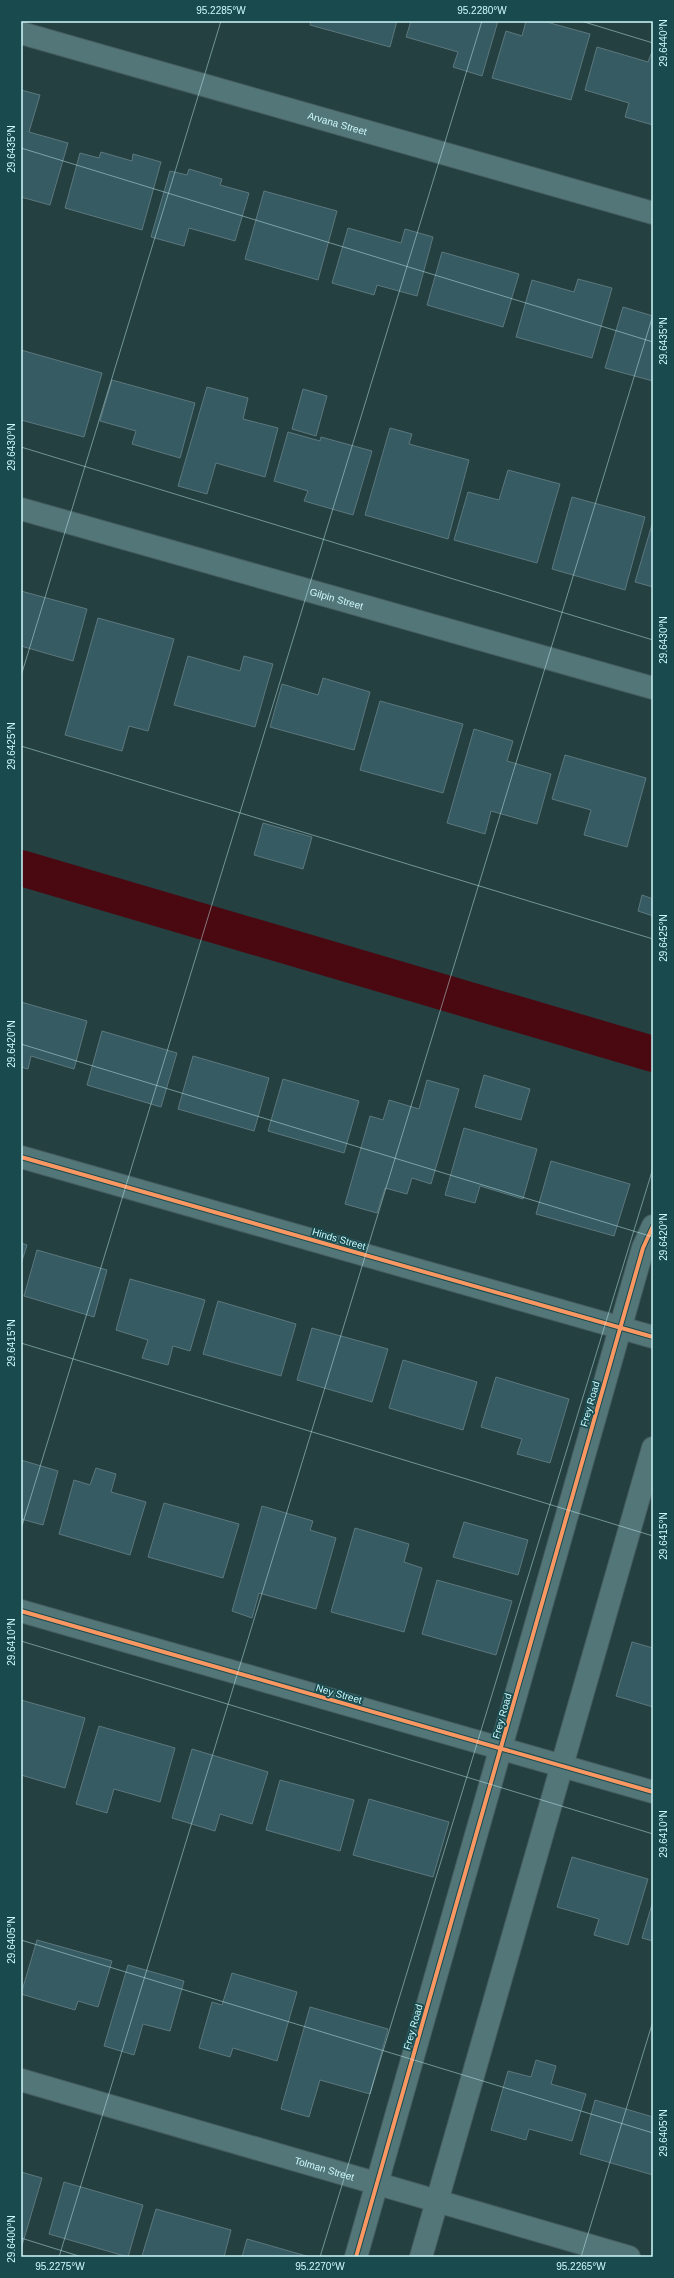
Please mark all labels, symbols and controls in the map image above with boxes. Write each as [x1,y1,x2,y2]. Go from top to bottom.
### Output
text: 95.2285°W [196,5,246,16]
text: 95.2280°W [457,5,507,16]
text: 29.6440°N [658,19,669,67]
street label: Arvana Street [306,109,369,137]
text: 29.6435°N [6,125,17,173]
text: 29.6435°N [658,317,669,365]
text: 29.6430°N [6,423,17,471]
street label: Gilpin Street [309,586,365,611]
text: 29.6430°N [658,616,669,664]
text: 29.6425°N [6,722,17,770]
text: 29.6425°N [658,914,669,962]
text: 29.6420°N [6,1020,17,1068]
text: 29.6420°N [658,1213,669,1261]
street label: Hinds Street [311,1226,367,1252]
text: 29.6415°N [6,1319,17,1367]
street label: Frey Road [578,1380,602,1428]
text: 29.6415°N [658,1512,669,1560]
text: 29.6410°N [6,1618,17,1666]
street label: Ney Street [315,1682,363,1706]
street label: Frey Road [490,1692,514,1740]
text: 29.6410°N [658,1810,669,1858]
text: 29.6405°N [6,1916,17,1964]
street label: Frey Road [401,2003,425,2051]
text: 29.6405°N [658,2109,669,2157]
street label: Tolman Street [293,2154,356,2182]
text: 29.6400°N [6,2215,17,2263]
text: 95.2275°W [35,2261,85,2272]
text: 95.2270°W [295,2261,345,2272]
text: 95.2265°W [556,2261,606,2272]

